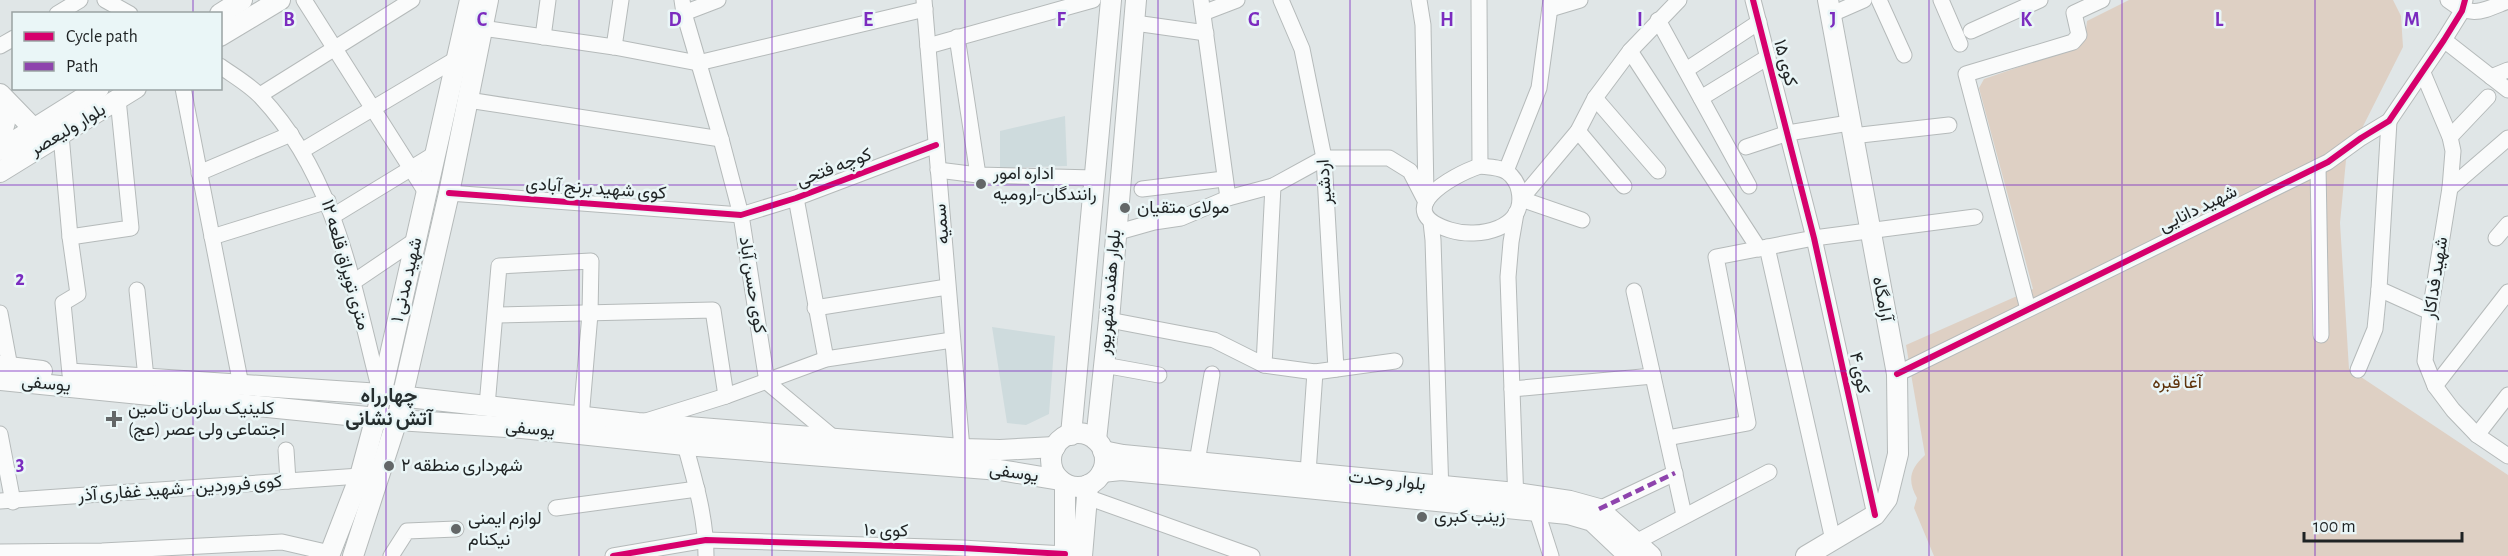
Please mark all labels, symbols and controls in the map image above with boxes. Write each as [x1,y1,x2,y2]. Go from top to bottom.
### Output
text: B [283,10,295,30]
text: C [477,10,488,30]
text: D [668,10,682,30]
text: E [863,10,873,30]
text: F [1056,10,1066,30]
text: G [1248,10,1260,30]
text: H [1440,10,1454,30]
text: I [1637,10,1643,30]
text: J [1830,10,1836,30]
text: K [2020,10,2032,30]
text: L [2215,10,2224,30]
text: M [2404,10,2420,30]
legend [12,12,222,90]
text: Cycle path [66,28,138,46]
street label: کوی ۱۵ [1769,38,1800,89]
text: Path [66,58,98,76]
street label: بلوار ولیعصر [26,100,109,161]
street label: کوچه فتحی [794,145,875,192]
street label: اردشیر [1314,158,1337,206]
place label: اداره امور رانندگان-ارومیه [992,165,1097,205]
street label: کوی شهید برنج آبادی [525,174,667,205]
marker: اداره امور رانندگان-ارومیه [974,177,988,191]
street label: شهید دانایی [2156,182,2240,237]
street label: ۱۲ متری توپراق قلعه [316,198,372,333]
place label: مولای متقیان [1137,199,1229,218]
marker: مولای متقیان [1118,201,1132,215]
street label: سمیه [931,203,953,245]
street label: بلوار هفده شهریور [1095,229,1125,356]
street label: کوی حسن آباد [734,235,770,335]
street label: شهید مدنی ۱ [389,236,426,324]
street label: شهید فداکار [2420,236,2452,322]
text: 2 [15,269,25,289]
street label: آرامگاه [1868,275,1896,325]
street label: کوی ۴ [1845,351,1872,396]
street label: یوسفی [21,373,71,396]
park label: آغا قبره [2152,373,2204,393]
district label: چهارراه آتش نشانی [345,386,435,430]
place label: کلینیک سازمان تامین اجتماعی ولی عصر (عج) [128,400,285,441]
marker: کلینیک سازمان تامین اجتماعی ولی عصر (عج) [105,410,123,428]
street label: یوسفی [505,418,555,441]
text: 3 [16,454,24,474]
place label: شهرداری منطقه ۲ [401,457,523,476]
marker: شهرداری منطقه ۲ [382,459,396,473]
street label: یوسفی [988,461,1040,486]
street label: بلوار وحدت [1347,468,1427,495]
street label: کوی فروردین - شهید غفاری آذر [76,472,283,506]
scale bar [2304,505,2462,543]
place label: زینب کبری [1434,508,1505,527]
place label: لوازم ایمنی نیکنام [468,510,542,551]
marker: زینب کبری [1415,510,1429,524]
text: 100 m [2313,518,2356,536]
marker: لوازم ایمنی نیکنام [449,522,463,536]
street label: کوی ۱۰ [864,522,908,541]

